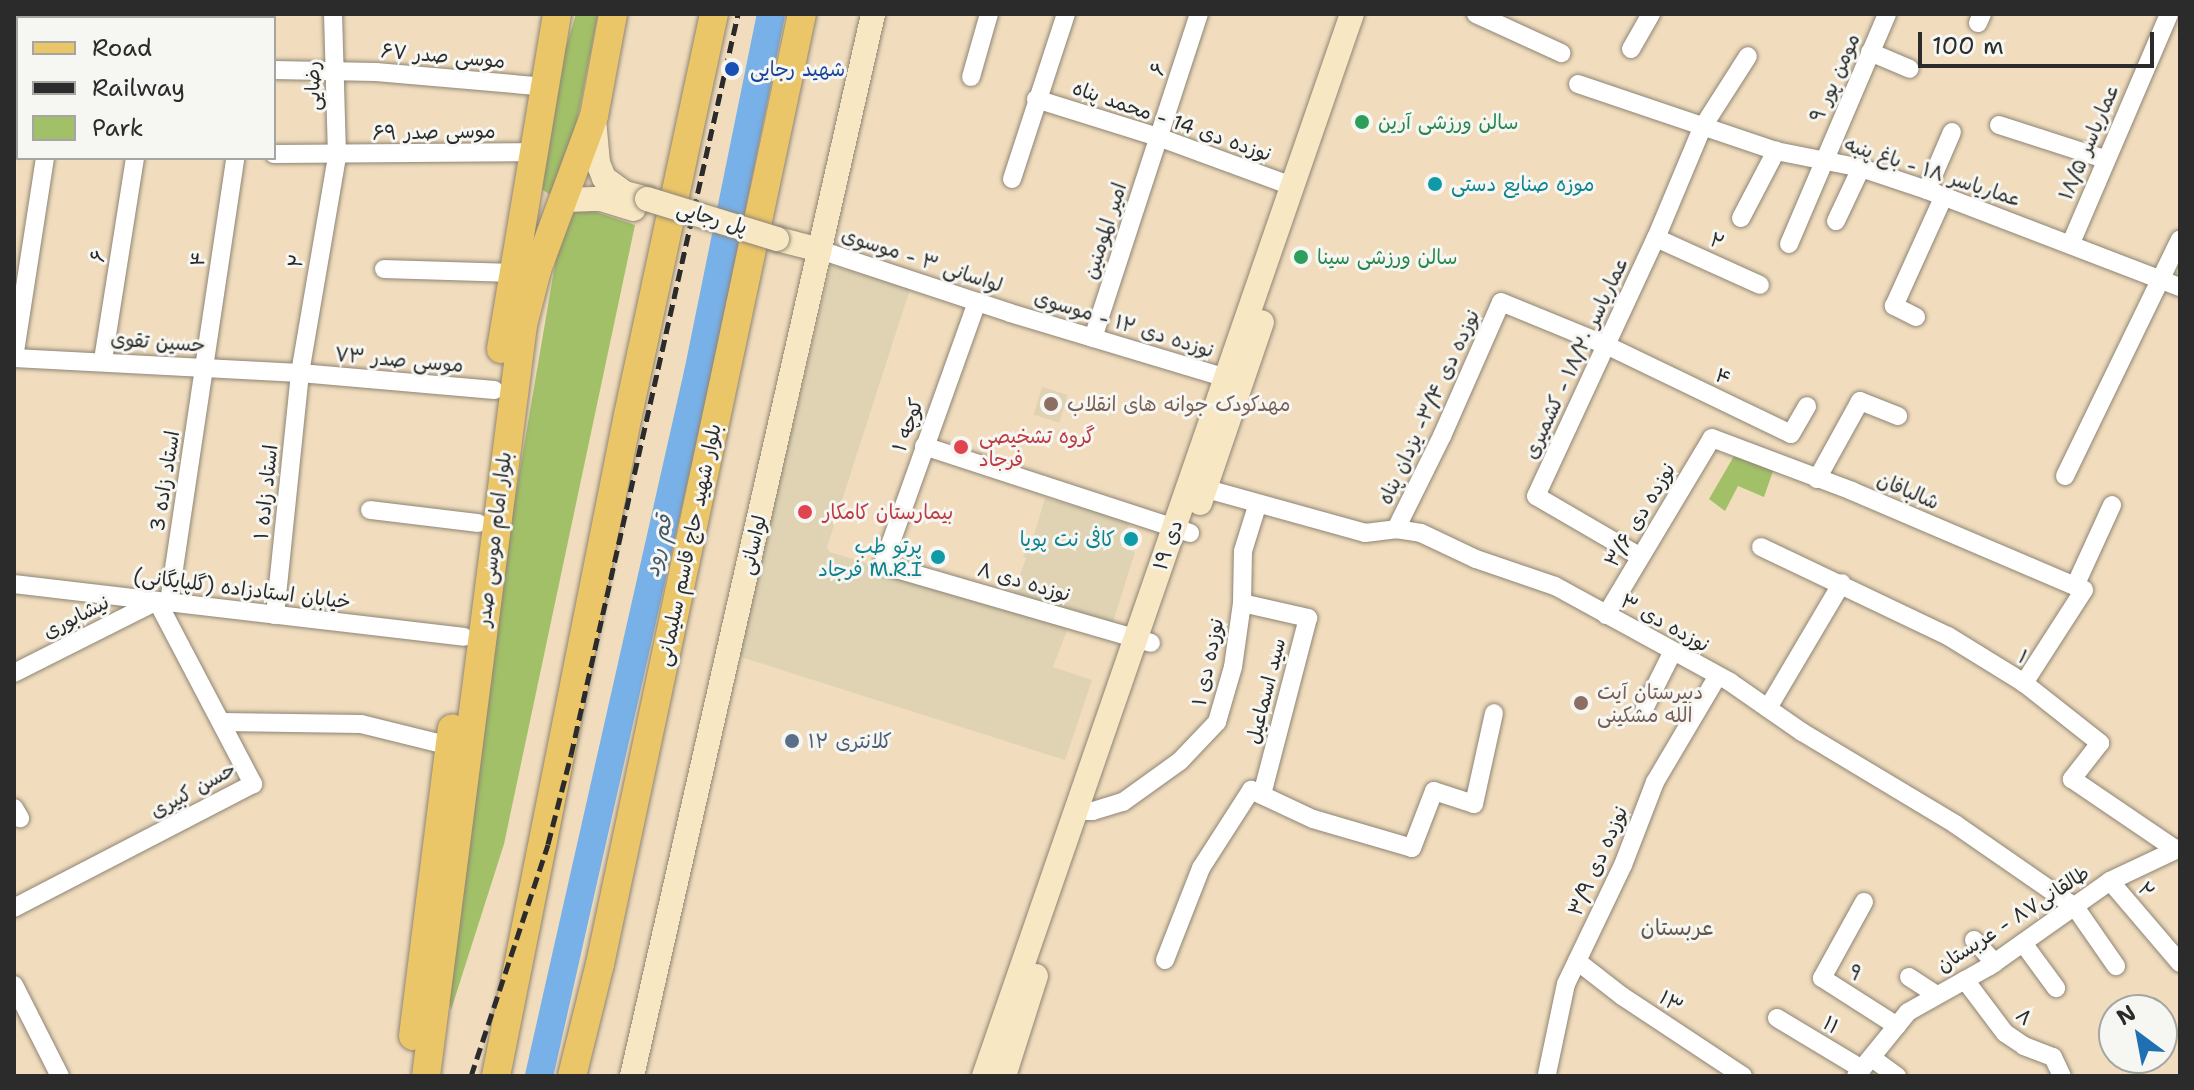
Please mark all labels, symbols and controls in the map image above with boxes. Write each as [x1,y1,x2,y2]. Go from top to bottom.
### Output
legend [16,16,276,160]
scale bar [1922,16,2158,66]
street label: مومن پور ۹ [1805,30,1865,126]
text: 100 m [1932,30,2004,62]
text: Road [92,32,152,64]
street label: موسی صدر ۶۷ [380,39,506,73]
place label: شهید رجایی [750,57,845,81]
marker: شهید رجایی [721,58,743,80]
street label: ۶ [1145,60,1171,78]
street label: رضایی [301,61,325,111]
text: Railway [92,72,185,104]
street label: نوزده دی 14 - محمد پناه [1069,76,1275,166]
street label: عماریاسر ۱۸/۵ [2054,80,2124,204]
place label: سالن ورزشی آرین [1378,110,1518,134]
text: Park [92,112,144,144]
marker: سالن ورزشی آرین [1353,113,1371,131]
street label: موسی صدر ۶۹ [372,119,496,145]
street label: عماریاسر ۱۸ - باغ پنبه [1842,132,2024,212]
place label: موزه صنایع دستی [1451,172,1594,196]
marker: موزه صنایع دستی [1426,175,1444,193]
street label: امیر المومنین [1078,180,1132,282]
street label: پل رجایی [674,196,750,240]
street label: لواسانی ۳ - موسوی [838,223,1006,297]
street label: ۲ [1706,227,1728,255]
place label: سالن ورزشی سینا [1317,245,1457,269]
street label: ۶ [85,248,111,264]
marker: سالن ورزشی سینا [1292,248,1310,266]
street label: ۴ [185,250,211,268]
street label: ۲ [283,252,309,270]
street label: عماریاسر ۱۸/۲۰ - کشمیری [1519,253,1633,463]
street label: نوزده دی ۱۲ - موسوی [1031,285,1217,363]
street label: نوزده دی ۳/۴- یزدان پناه [1373,306,1485,508]
street label: حسین تقوی [110,327,206,357]
street label: موسی صدر ۷۳ [334,342,464,378]
street label: ۴ [1711,363,1735,391]
place label: مهدکودک جوانه های انقلاب [1067,392,1290,416]
street label: کوچه ۱ [887,395,929,455]
marker: مهدکودک جوانه های انقلاب [1042,395,1060,413]
street label: بلوار شهید حاج قاسم سلیمانی [652,422,726,668]
place label: گروه تشخیصی فرجاد [979,424,1095,471]
street label: استاد زاده 3 [145,429,185,533]
marker: گروه تشخیصی فرجاد [950,436,972,458]
street label: استاد زاده ۱ [249,444,283,540]
street label: بلوار امام موسی صدر [471,450,517,628]
street label: نوزده دی ۳/۶ [1600,459,1680,571]
street label: شالبافان [1873,467,1943,515]
place label: بیمارستان کامکار [823,500,953,524]
marker: بیمارستان کامکار [794,501,816,523]
water label: قم رود [638,513,678,579]
street label: لواسانی [734,513,772,577]
street label: ۱۹ دی [1148,517,1188,573]
place label: کافی نت پویا [1020,527,1115,551]
marker: کافی نت پویا [1122,530,1140,548]
place label: پرتو طب فرجاد M.R.I [818,534,922,581]
marker: پرتو طب فرجاد M.R.I [929,548,947,566]
street label: نوزده دی ۸ [975,557,1073,607]
street label: خیابان استادزاده (گلپایگانی) [132,564,352,614]
street label: نوزده دی ۳ [1616,589,1714,657]
street label: نیشابوری [39,590,113,644]
street label: نوزده دی ۱ [1187,616,1229,708]
street label: سید اسماعیل [1241,636,1291,746]
street label: ۱ [2014,645,2032,669]
place label: دبیرستان آیت الله مشکینی [1597,680,1703,727]
marker: دبیرستان آیت الله مشکینی [1572,694,1590,712]
place label: کلانتری ۱۲ [808,729,892,753]
marker: کلانتری ۱۲ [783,732,801,750]
street label: حسن کبیری [146,757,240,823]
street label: نوزده دی ۳/۹ [1563,802,1633,920]
street label: طالقانی۸۷ - عربستان [1932,861,2094,977]
street label: ۲ [2132,877,2160,903]
district label: عربستان [1641,915,1713,941]
street label: ۹ [1843,960,1867,986]
street label: ۱۳ [1655,985,1687,1019]
north arrow [2098,994,2178,1074]
text: N [2111,998,2141,1032]
street label: ۸ [2011,1003,2037,1031]
street label: ۱۱ [1819,1011,1843,1039]

